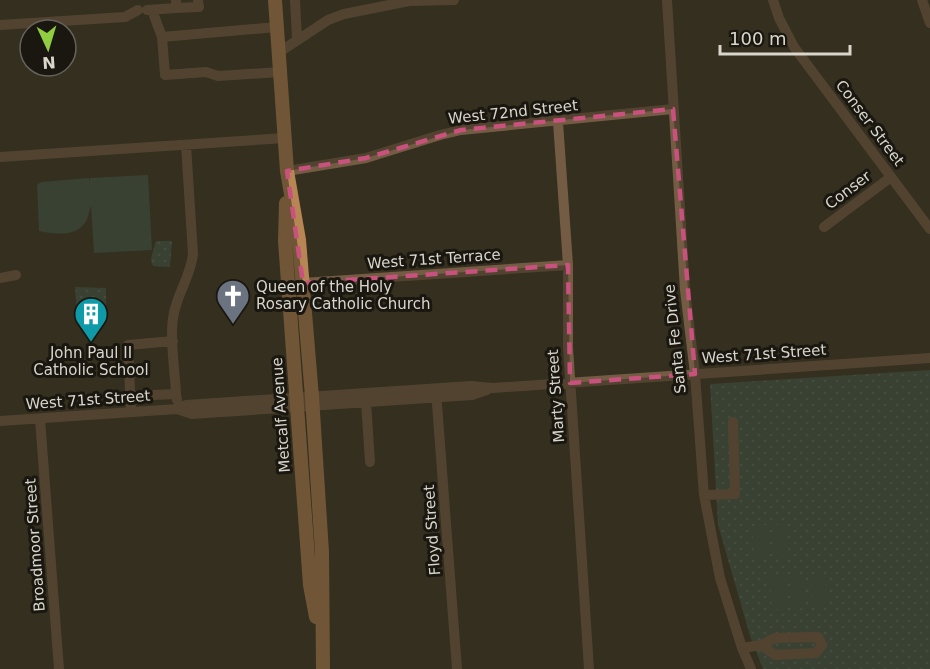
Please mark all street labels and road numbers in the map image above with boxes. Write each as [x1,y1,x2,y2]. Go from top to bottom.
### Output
street label: Conser Street [832,77,908,170]
street label: West 72nd Street [447,96,579,128]
street label: Conser [822,167,875,213]
street label: West 71st Terrace [367,245,501,273]
street label: Santa Fe Drive [660,283,690,395]
street label: West 71st Street [701,341,827,367]
street label: Marty Street [544,349,568,443]
street label: Metcalf Avenue [268,357,294,473]
street label: West 71st Street [25,387,151,413]
street label: Broadmoor Street [21,478,49,612]
street label: Floyd Street [420,484,444,576]

